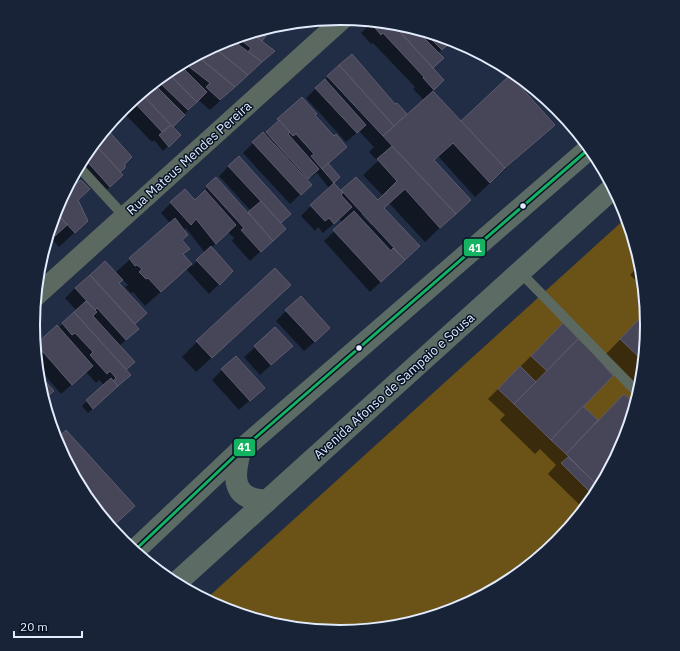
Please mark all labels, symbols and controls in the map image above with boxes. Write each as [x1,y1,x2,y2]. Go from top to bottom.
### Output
street label: Rua Mateus Mendes Pereira [123,97,255,219]
unlabelled marker [518,201,528,211]
line badge: 41 [463,238,486,257]
text: 41 [468,241,482,255]
street label: Avenida Afonso de Sampaio e Sousa [310,309,478,463]
unlabelled marker [354,343,364,353]
line badge: 41 [233,438,256,457]
text: 41 [237,440,251,454]
scale bar [14,613,82,639]
text: 20 m [20,619,48,634]

